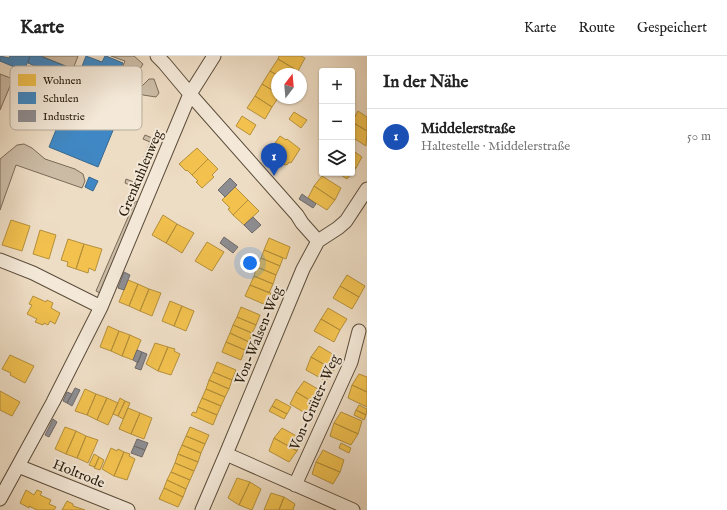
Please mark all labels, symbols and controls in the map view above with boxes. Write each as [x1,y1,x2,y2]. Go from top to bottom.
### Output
text: Karte [20,16,64,40]
text: Karte [524,19,556,37]
text: Route [578,19,615,37]
text: Gespeichert [637,19,707,37]
legend [10,66,142,130]
north arrow [271,68,307,104]
map controls [319,68,355,176]
button: + [319,68,355,104]
text: In der Nähe [383,72,468,93]
text: Wohnen [43,74,82,88]
text: Schulen [43,92,79,106]
button: − [319,104,355,140]
text: Industrie [43,110,85,124]
text: Middelerstraße [421,119,515,138]
street label: Grenkuhlenweg [114,127,168,220]
text: 1 [394,128,398,145]
text: 50 m [687,128,711,145]
text: Haltestelle · Middelerstraße [421,138,570,155]
button: layers [319,140,355,176]
pin: 1 [261,143,287,176]
your location [240,253,260,273]
street label: Von-Walsen-Weg [231,283,287,388]
street label: Von-Grüter-Weg [285,351,344,454]
street label: Holtrode [50,455,108,493]

